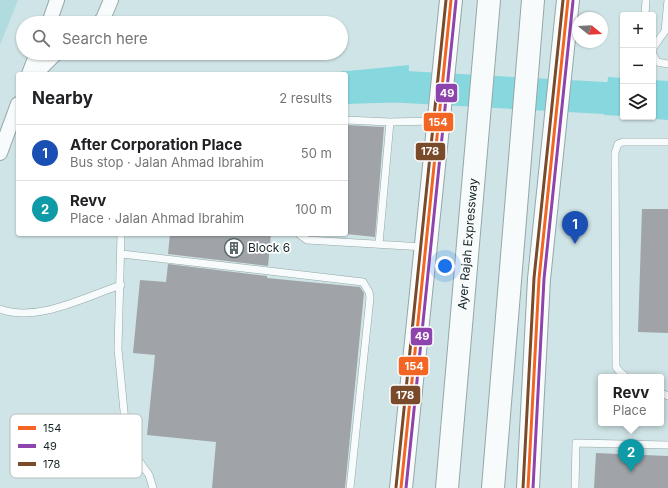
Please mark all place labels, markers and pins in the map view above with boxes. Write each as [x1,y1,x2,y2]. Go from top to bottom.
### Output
pin: 1 [562,211,588,244]
building icon: Block 6 [223,237,245,259]
place label: Block 6 [248,240,290,255]
pin: 2 [618,439,644,472]

